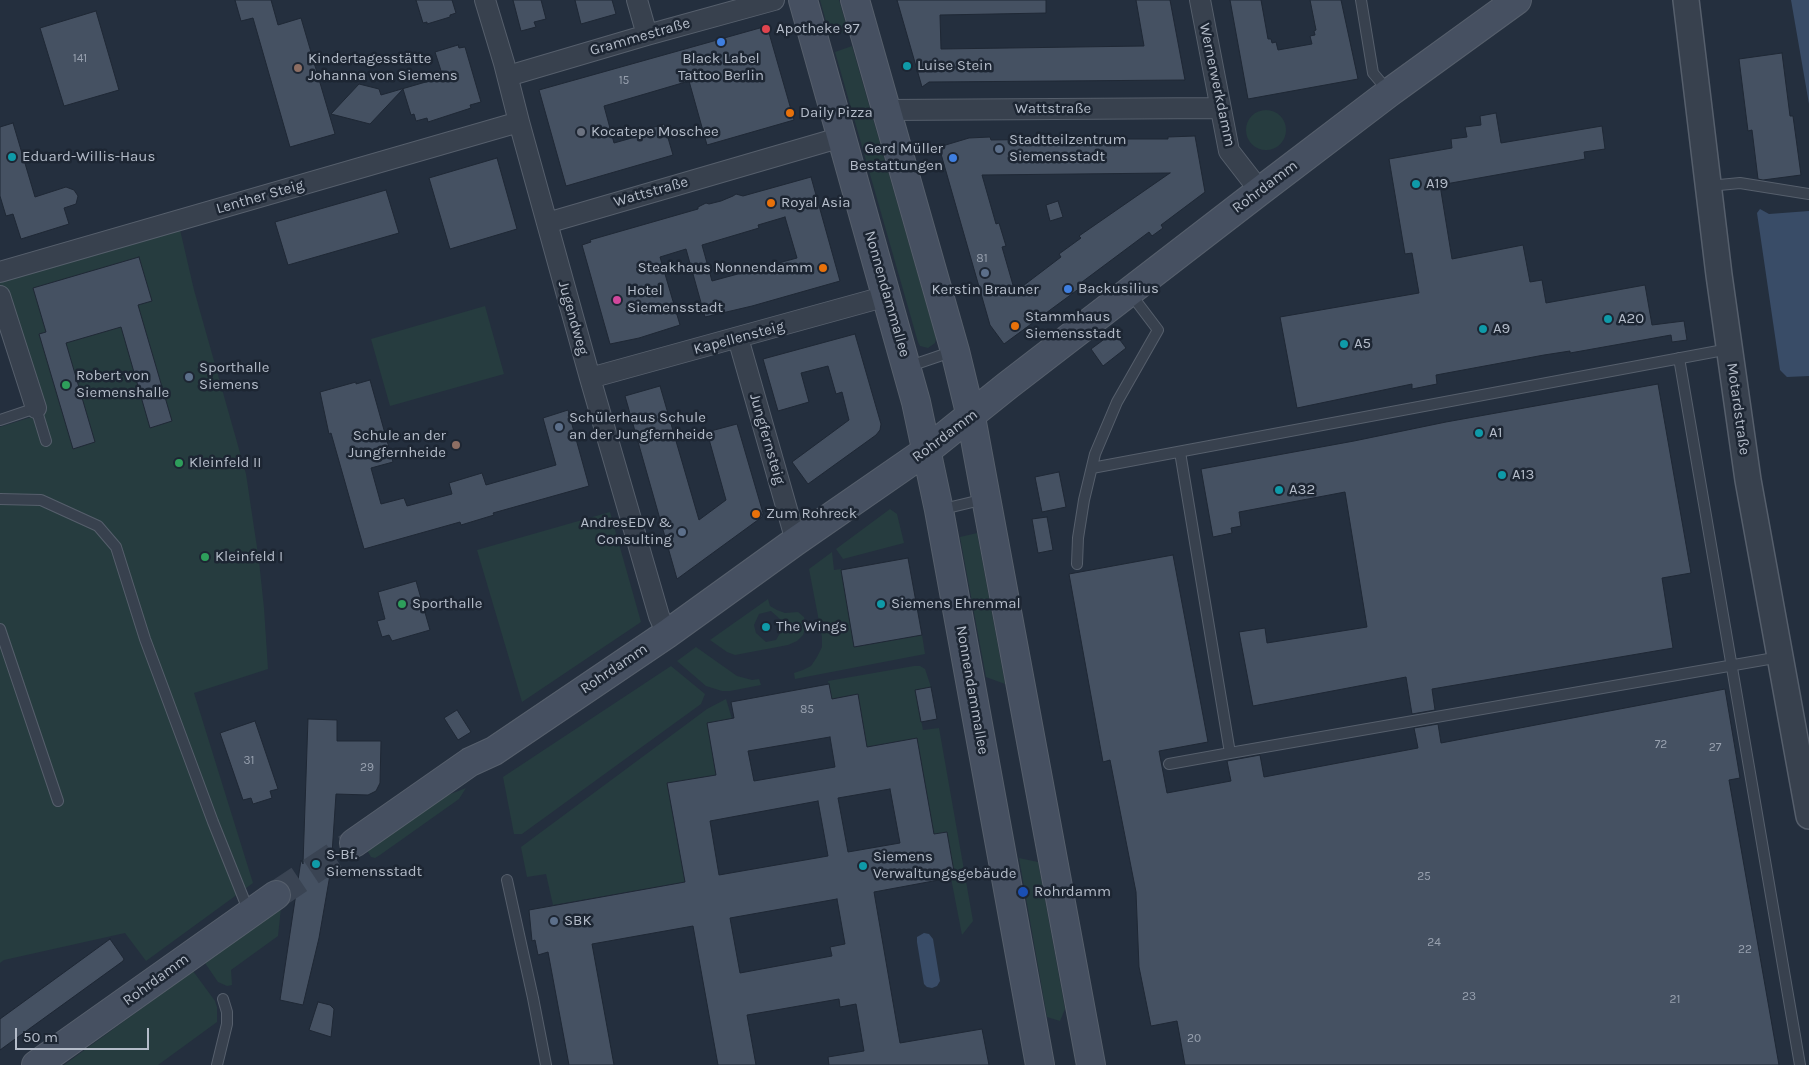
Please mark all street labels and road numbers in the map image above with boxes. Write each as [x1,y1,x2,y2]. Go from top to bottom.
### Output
street label: Grammestraße [588,14,692,60]
street label: Wernerwerkdamm [1195,22,1239,148]
street label: Wattstraße [1015,100,1091,118]
street label: Rohrdamm [1229,157,1301,217]
street label: Wattstraße [612,173,690,211]
street label: Lenther Steig [214,176,306,218]
street label: Nonnendammallee [860,229,914,359]
street label: Jugendweg [554,279,592,357]
street label: Kapellensteig [692,317,786,359]
street label: Motardstraße [1723,362,1753,456]
street label: Jungfernsteig [745,391,789,487]
street label: Rohrdamm [909,406,981,466]
street label: Nonnendammallee [952,624,992,756]
street label: Rohrdamm [577,640,651,698]
street label: Rohrdamm [120,950,192,1010]

